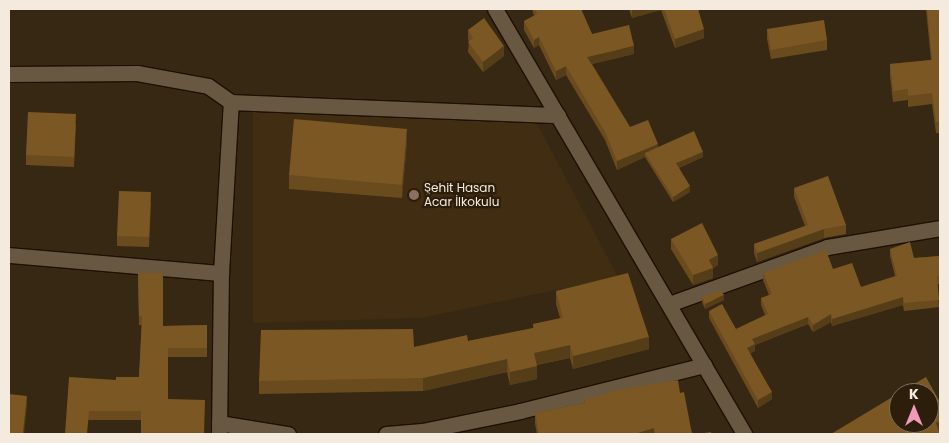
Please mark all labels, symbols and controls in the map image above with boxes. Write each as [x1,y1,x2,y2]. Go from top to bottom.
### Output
place label: Şehit Hasan Acar İlkokulu [424,181,499,209]
marker: Şehit Hasan Acar İlkokulu [408,189,420,201]
north arrow [889,383,939,433]
text: K [909,384,919,404]

